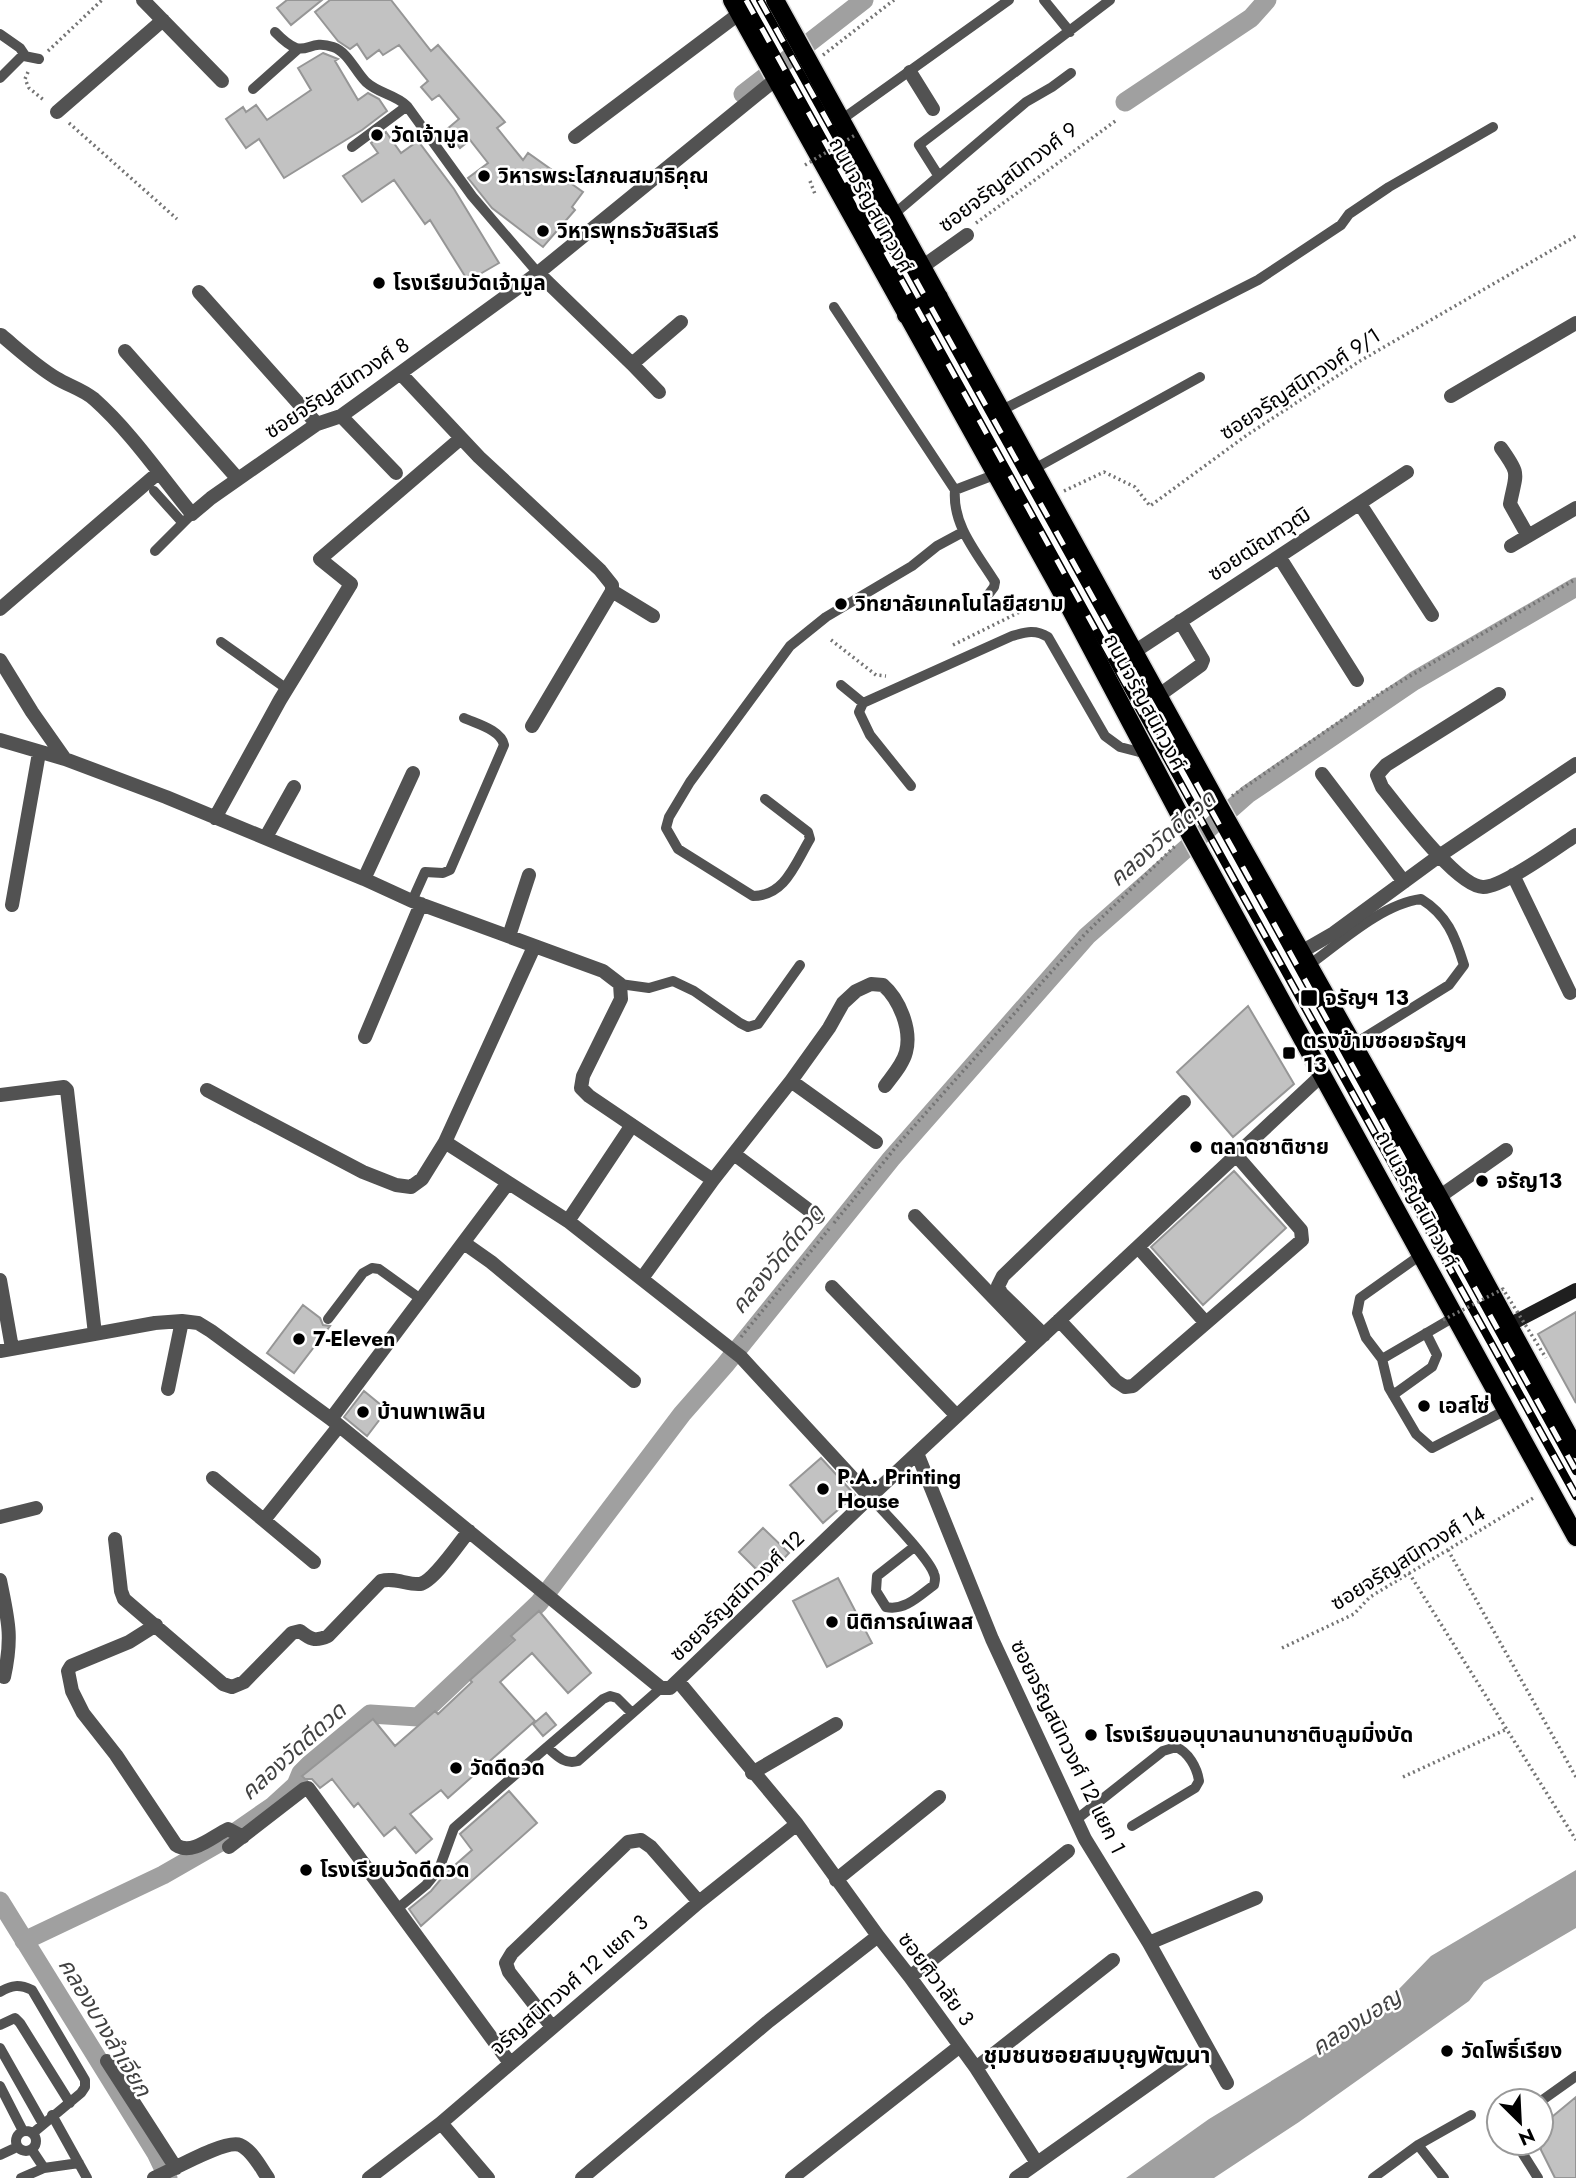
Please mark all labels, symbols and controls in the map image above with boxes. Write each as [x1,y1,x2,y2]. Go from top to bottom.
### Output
street label: ซอยจรัญสนิทวงศ์ 9 [932,115,1084,239]
place label: วัดเจ้ามูล [391,120,469,150]
marker: วัดเจ้ามูล [369,127,385,143]
street label: ถนนจรัญสนิทวงศ์ [821,132,921,278]
place label: วิหารพระโสภณสมาธิคุณ [497,161,709,191]
marker: วิหารพระโสภณสมาธิคุณ [476,168,492,184]
place label: วิหารพุทธวัชสิริเสรี [556,216,719,246]
marker: วิหารพุทธวัชสิริเสรี [535,223,551,239]
place label: โรงเรียนวัดเจ้ามูล [393,268,546,298]
marker: โรงเรียนวัดเจ้ามูล [371,275,387,291]
street label: ซอยจรัญสนิทวงศ์ 9/1 [1214,321,1386,447]
street label: ซอยจรัญสนิทวงศ์ 8 [259,330,415,446]
street label: ซอยฒัณฑวุฒิ [1202,500,1316,588]
place label: วิทยาลัยเทคโนโลยีสยาม [854,589,1063,619]
marker: วิทยาลัยเทคโนโลยีสยาม [833,596,849,612]
street label: ถนนจรัญสนิทวงศ์ [1096,628,1194,776]
water label: คลองวัดดีดวด [1101,781,1224,894]
place label: จรัญฯ 13 [1325,983,1409,1013]
marker: จรัญฯ 13 [1299,988,1319,1008]
place label: ตรงข้ามซอยจรัญฯ 13 [1303,1026,1467,1080]
marker: ตรงข้ามซอยจรัญฯ 13 [1281,1045,1297,1061]
street label: ถนนจรัญสนิทวงศ์ [1368,1125,1466,1273]
place label: ตลาดชาติชาย [1210,1132,1329,1162]
marker: ตลาดชาติชาย [1188,1139,1204,1155]
place label: จรัญ13 [1496,1166,1562,1196]
marker: จรัญ13 [1474,1173,1490,1189]
water label: คลองวัดดีดวด [722,1196,832,1321]
place label: 7-Eleven [313,1324,395,1354]
marker: 7-Eleven [291,1331,307,1347]
place label: เอสโซ่ [1438,1391,1490,1421]
place label: บ้านพาเพลิน [377,1397,486,1427]
marker: เอสโซ่ [1416,1398,1432,1414]
marker: บ้านพาเพลิน [355,1404,371,1420]
place label: P.A. Printing House [837,1462,961,1516]
marker: P.A. Printing House [815,1481,831,1497]
street label: ซอยจรัญสนิทวงศ์ 14 [1325,1498,1491,1618]
street label: ซอยจรัญสนิทวงศ์ 12 [663,1524,811,1668]
place label: นิติการณ์เพลส [846,1607,974,1637]
marker: นิติการณ์เพลส [824,1614,840,1630]
street label: ซอยจรัญสนิทวงศ์ 12 แยก 1 [1003,1635,1133,1859]
water label: คลองวัดดีดวด [233,1694,354,1808]
place label: โรงเรียนอนุบาลนานาชาติบลูมมิ่งบัด [1105,1720,1413,1750]
marker: โรงเรียนอนุบาลนานาชาติบลูมมิ่งบัด [1083,1727,1099,1743]
place label: วัดดีดวด [470,1753,545,1783]
marker: วัดดีดวด [448,1760,464,1776]
place label: โรงเรียนวัดดีดวด [320,1855,470,1885]
marker: โรงเรียนวัดดีดวด [298,1862,314,1878]
street label: จรัญสนิทวงศ์ 12 แยก 3 [483,1908,655,2062]
street label: ซอยศิวาลัย 3 [891,1926,981,2032]
water label: คลองบางลำเจียก [50,1951,161,2104]
water label: คลองมอญ [1304,1979,1409,2064]
place label: วัดโพธิ์เรียง [1461,2036,1562,2066]
district label: ชุมชนซอยสมบุญพัฒนา [983,2038,1211,2072]
marker: วัดโพธิ์เรียง [1439,2043,1455,2059]
north arrow [1485,2087,1555,2157]
text: N [1514,2122,1539,2152]

